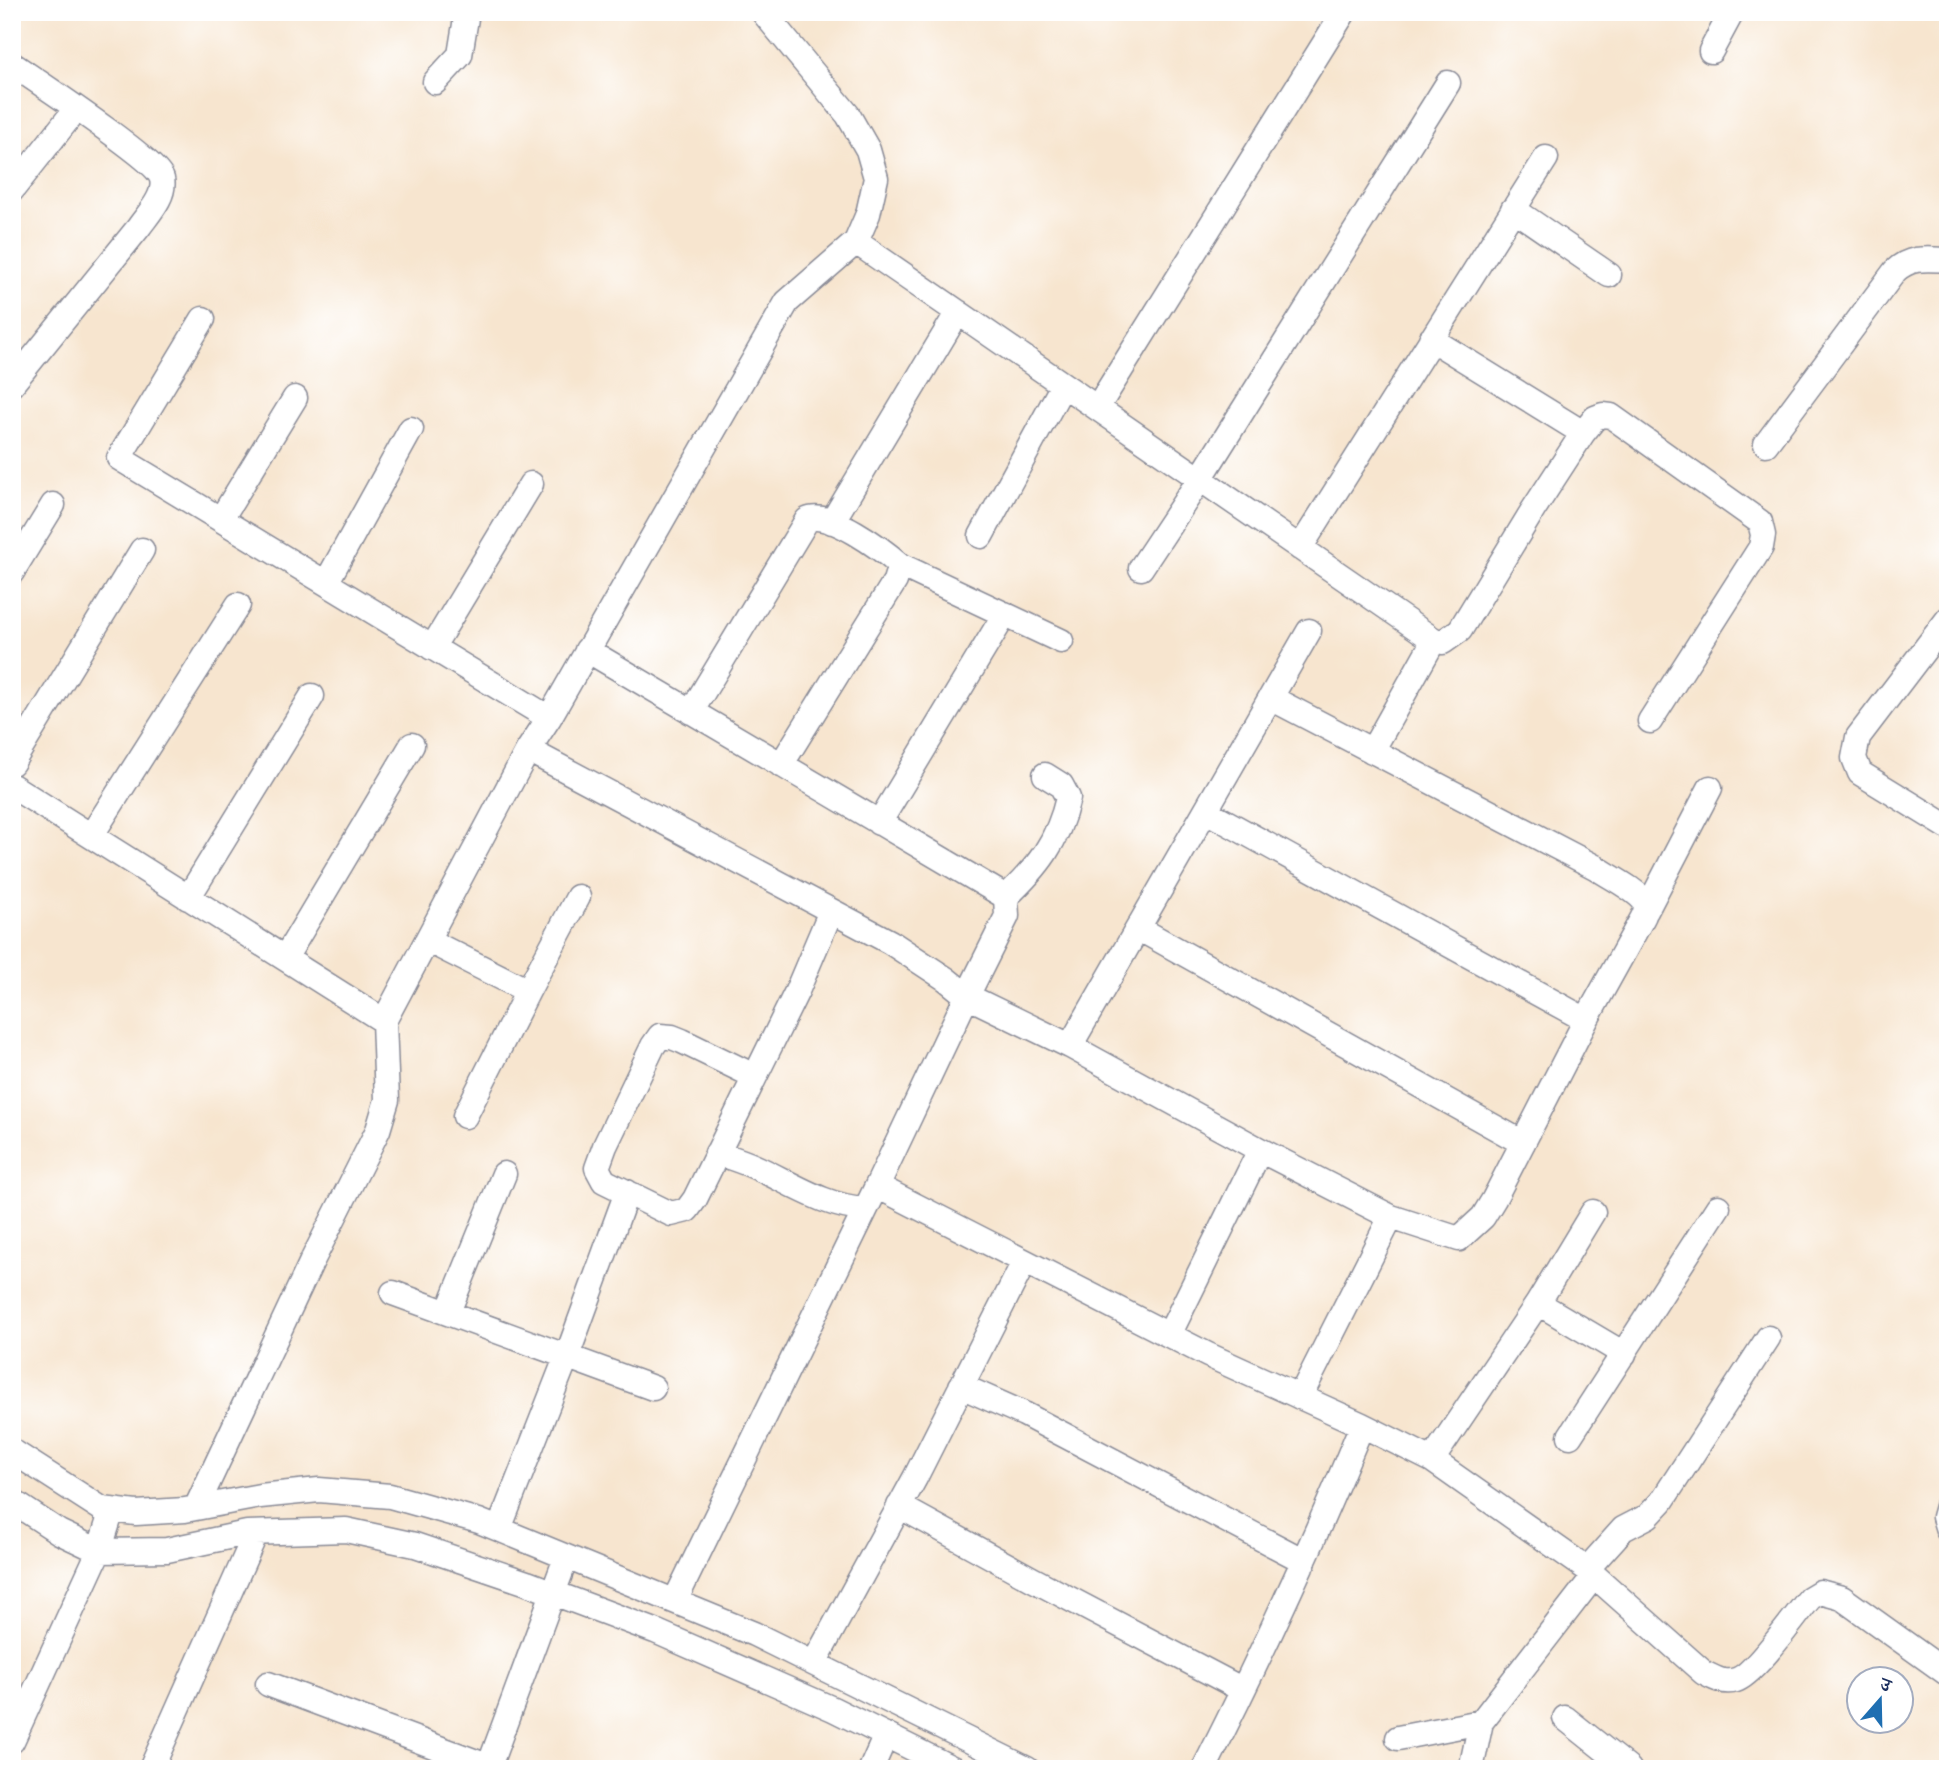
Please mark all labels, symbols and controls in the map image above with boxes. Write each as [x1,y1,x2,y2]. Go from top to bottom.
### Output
north arrow [1844,1666,1914,1736]
text: उ [1875,1670,1896,1698]

